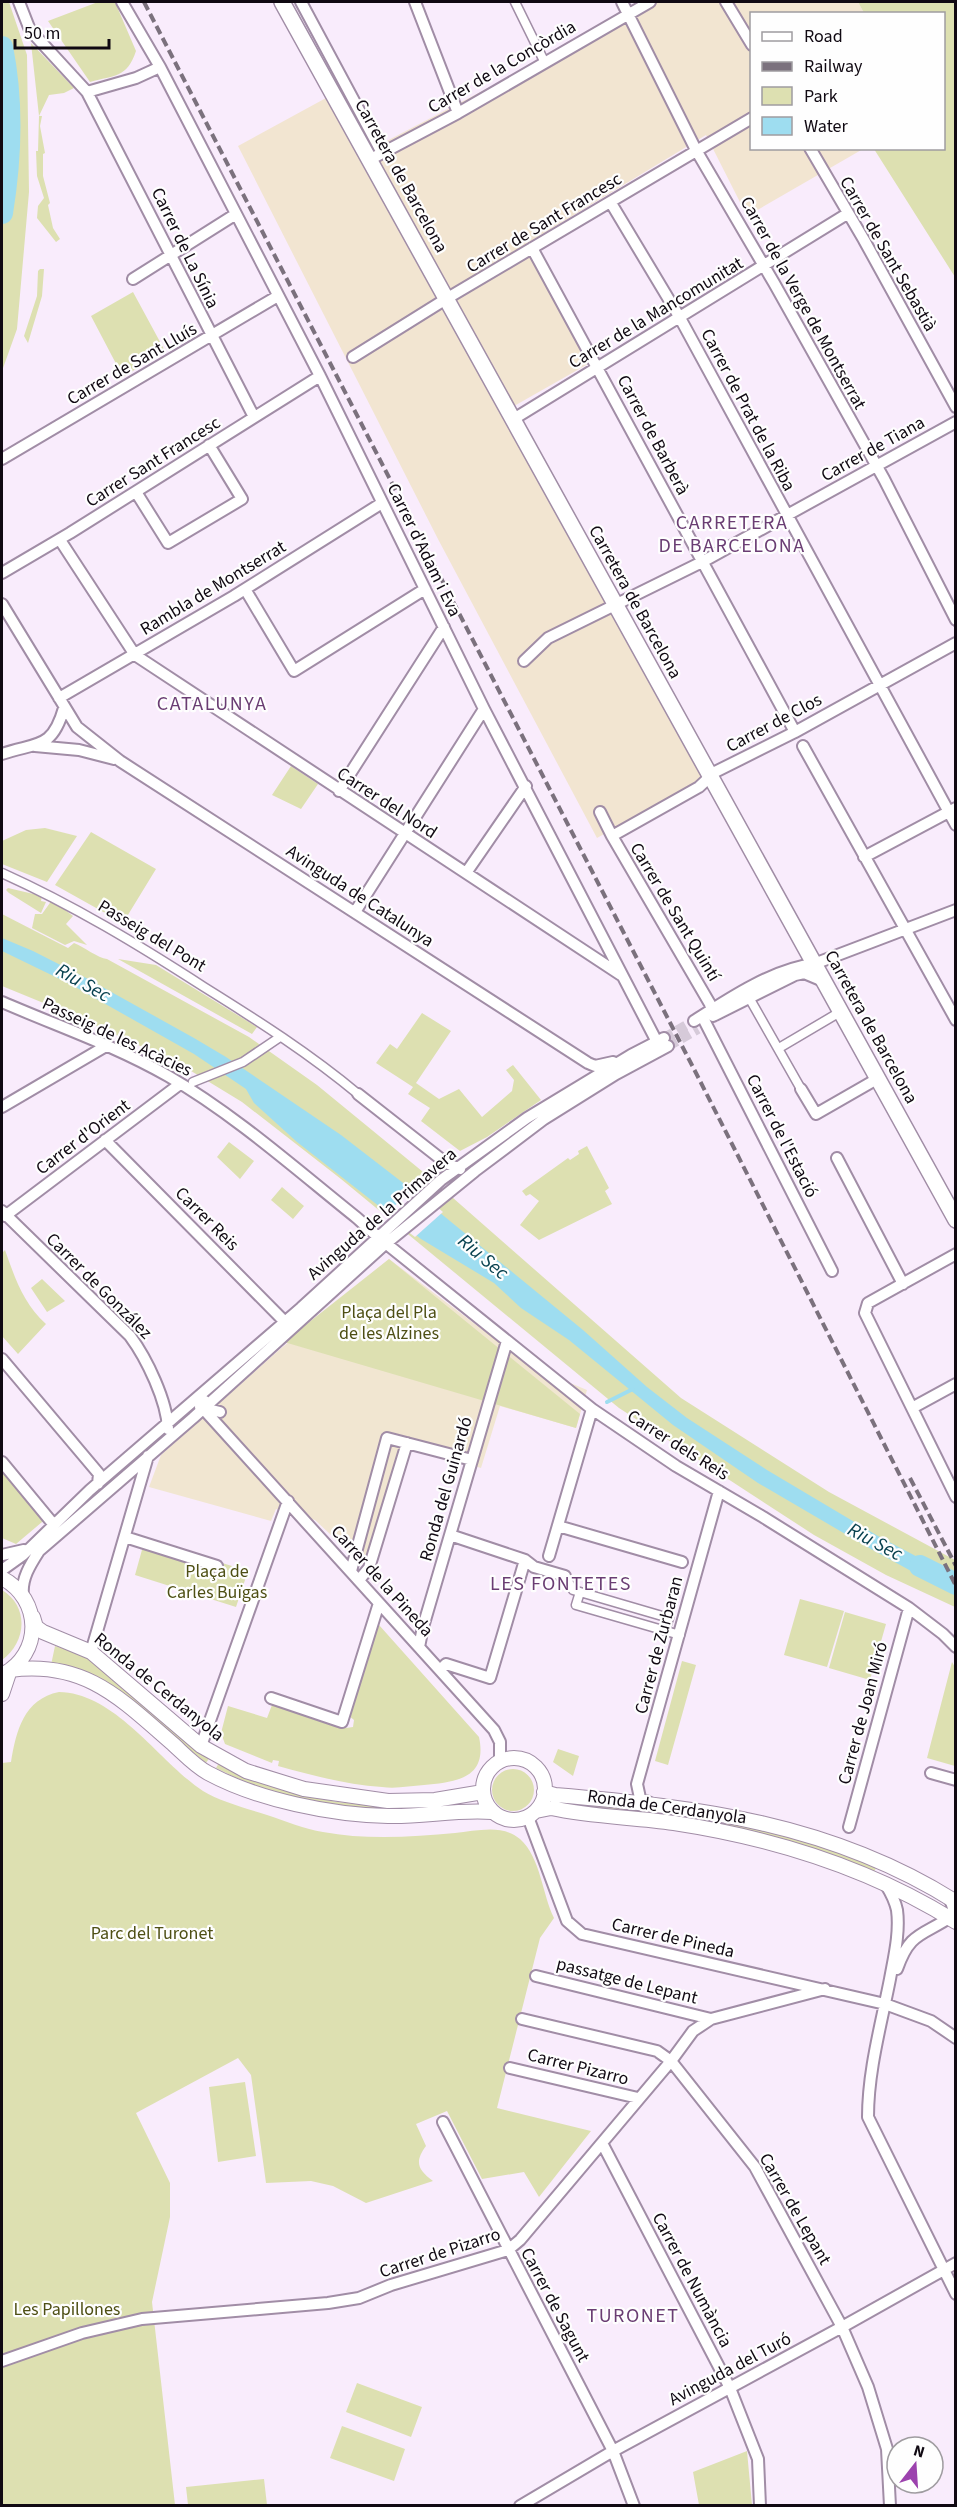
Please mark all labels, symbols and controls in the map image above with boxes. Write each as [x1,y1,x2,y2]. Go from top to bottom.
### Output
scale bar [15,12,110,50]
legend [750,12,945,150]
street label: Carrer de la Concòrdia [423,14,581,120]
text: 50 m [24,21,60,46]
text: Road [804,24,843,49]
text: Railway [804,54,863,79]
text: Park [804,84,838,109]
street label: Carretera de Barcelona [348,95,454,257]
text: Water [804,114,848,139]
street label: Carrer de Sant Francesc [462,167,626,279]
street label: Carrer de Sant Sebastià [833,172,943,336]
street label: Carrer de La Sínia [145,183,225,313]
street label: Carrer de la Verge de Montserrat [734,192,872,414]
street label: Carrer de la Mancomunitat [564,251,748,375]
street label: Carrer de Sant Lluís [62,317,202,411]
street label: Carrer de Prat de la Riba [695,324,801,496]
street label: Carrer de Barberà [611,371,695,499]
street label: Carrer Sant Francesc [81,410,225,514]
street label: Carrer de Tiana [817,410,929,488]
street label: Carrer d'Adam i Eva [381,479,467,621]
district label: CARRETERA DE BARCELONA [658,509,806,560]
street label: Carretera de Barcelona [582,521,688,683]
street label: Rambla de Montserrat [135,535,291,641]
street label: Carrer de Clos [722,687,826,759]
district label: CATALUNYA [157,690,267,718]
street label: Carrer del Nord [332,761,442,845]
street label: Carrer de Sant Quintí [624,838,727,987]
street label: Avinguda de Catalunya [281,839,439,953]
street label: Passeig del Pont [93,894,211,978]
street label: Carretera de Barcelona [818,946,924,1108]
water label: Riu Sec [51,957,116,1010]
street label: Passeig de les Acàcies [38,991,196,1083]
street label: Carrer de l'Estació [740,1070,824,1202]
street label: Carrer d'Orient [31,1093,135,1181]
street label: Avinguda de la Primavera [302,1142,462,1286]
street label: Carrer Reis [169,1181,245,1257]
street label: Carrer de González [40,1227,158,1345]
water label: Riu Sec [452,1227,515,1287]
park label: Plaça del Pla de les Alzines [339,1300,439,1346]
street label: Carrer dels Reis [622,1404,734,1486]
street label: Ronda del Guinardó [413,1414,479,1564]
water label: Riu Sec [843,1516,908,1568]
street label: Carrer de la Pineda [325,1520,439,1642]
park label: Plaça de Carles Buïgas [167,1559,267,1605]
district label: LES FONTETES [490,1570,632,1598]
street label: Carrer de Zurbaran [629,1573,689,1717]
street label: Ronda de Cerdanyola [89,1627,229,1747]
street label: Carrer de Joan Miró [832,1639,894,1787]
street label: Ronda de Cerdanyola [586,1783,748,1831]
street label: Carrer de Pineda [609,1912,737,1964]
park label: Parc del Turonet [91,1921,213,1946]
street label: passatge de Lepant [554,1951,700,2011]
street label: Carrer Pizarro [525,2042,631,2092]
street label: Carrer de Lepant [753,2149,837,2269]
street label: Carrer de Numància [646,2208,738,2352]
street label: Carrer de Pizarro [376,2222,504,2284]
street label: Carrer de Sagunt [514,2243,596,2367]
park label: Les Papillones [14,2297,120,2322]
district label: TURONET [587,2302,679,2330]
street label: Avinguda del Turó [664,2326,796,2412]
north arrow [885,2435,945,2495]
text: N [911,2440,927,2464]

